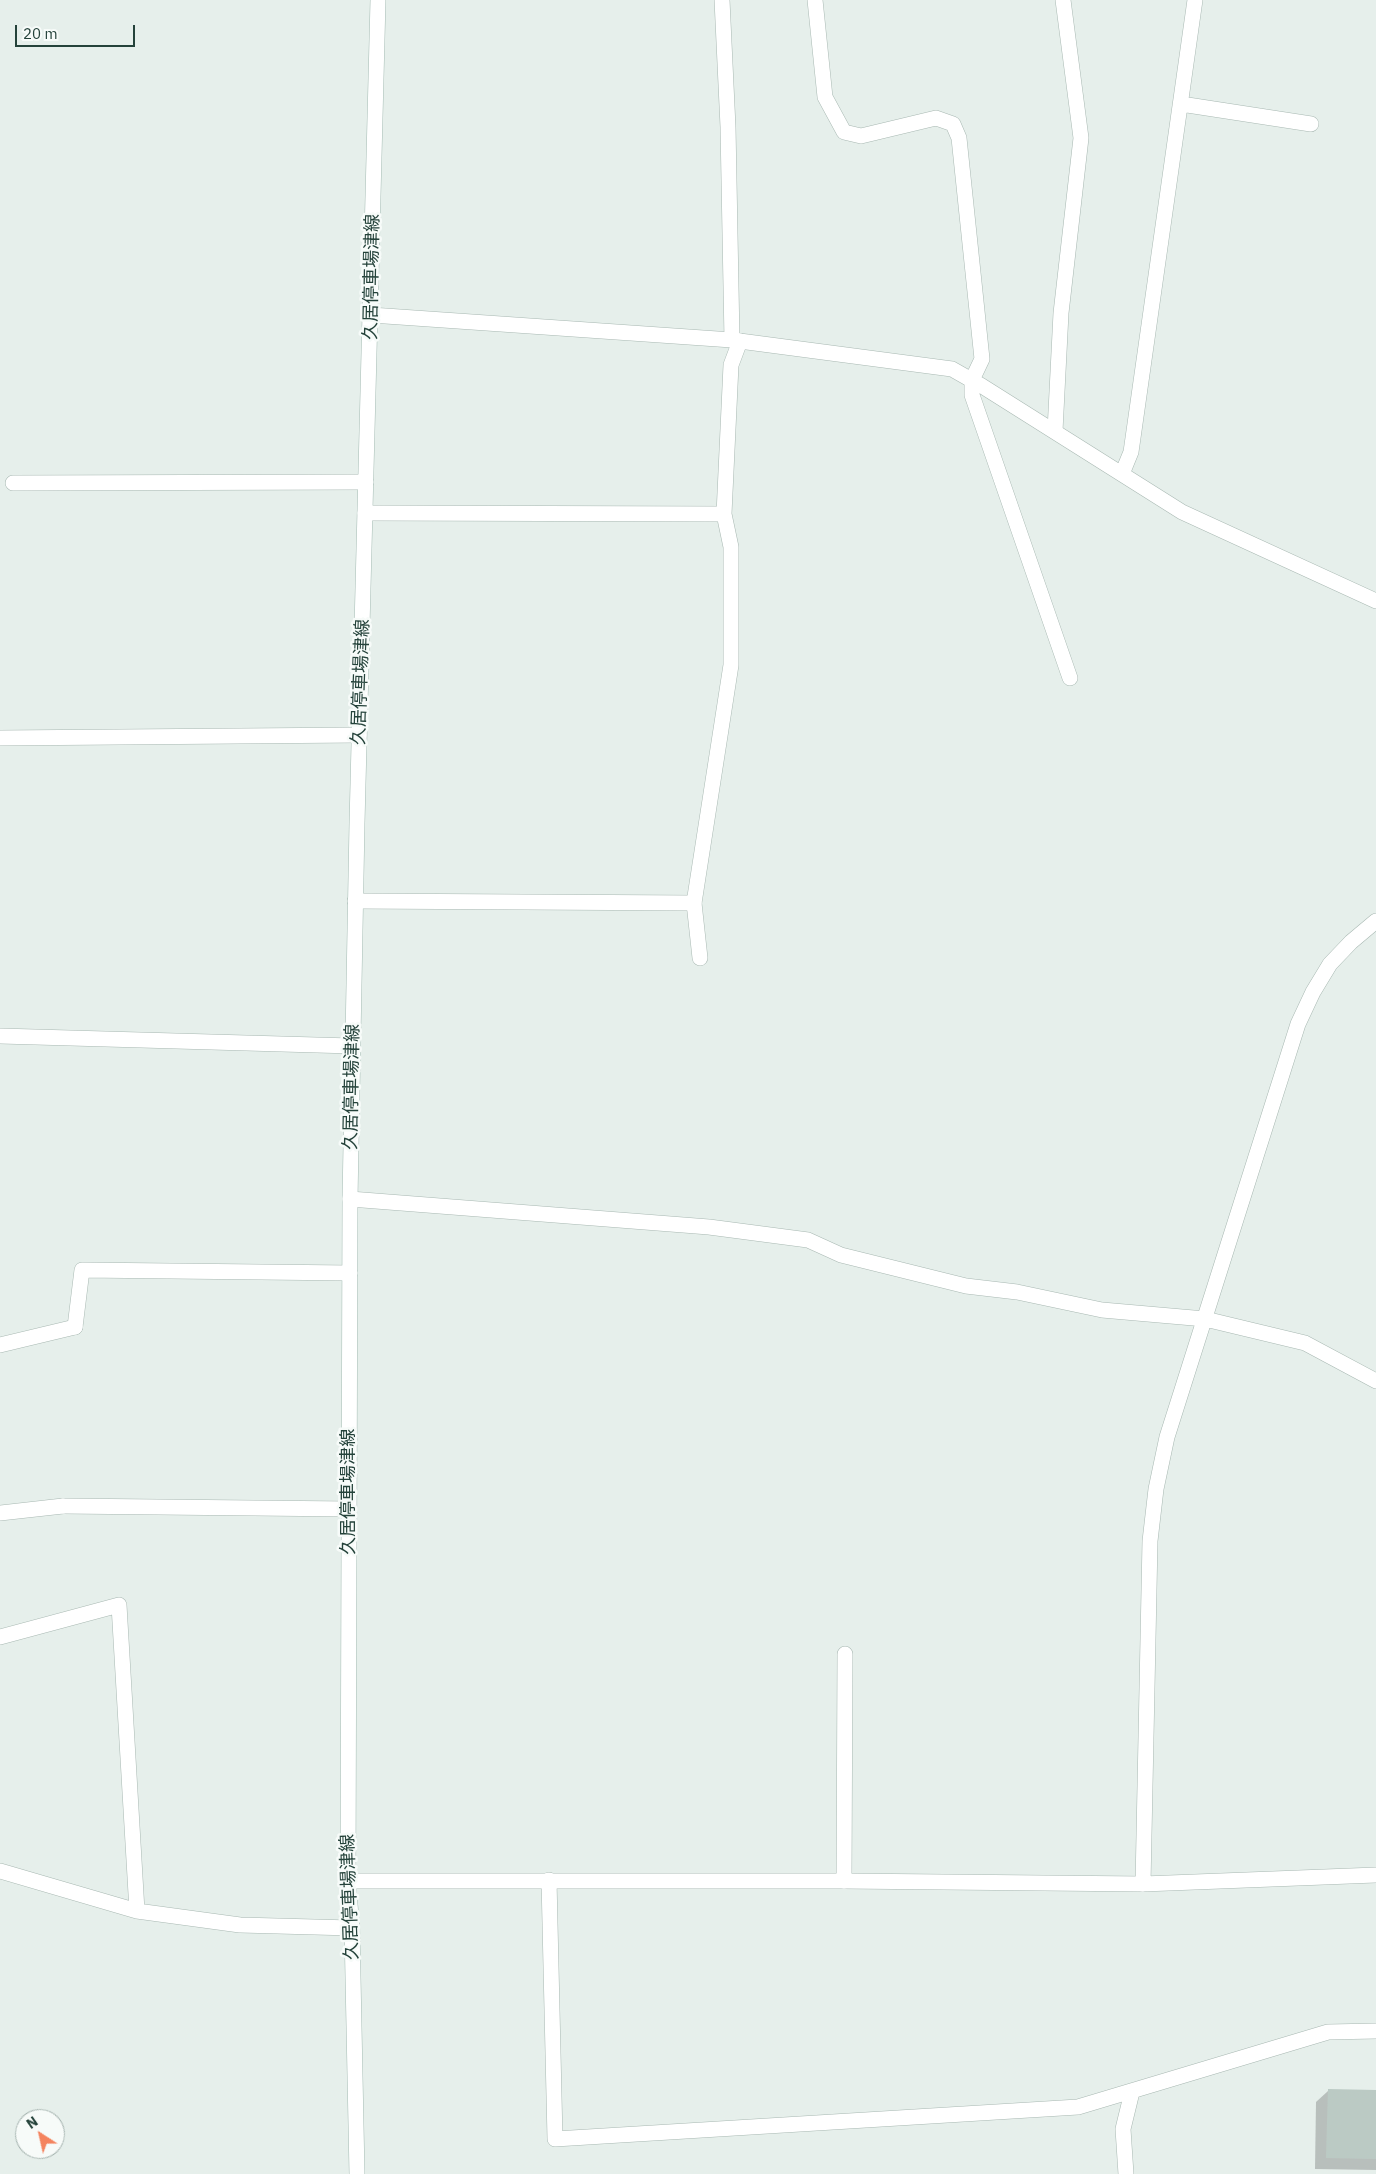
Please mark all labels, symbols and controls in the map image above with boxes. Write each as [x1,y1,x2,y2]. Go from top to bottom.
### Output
scale bar [18,15,138,47]
text: 20 m [23,24,58,43]
street label: 久居停車場津線 [360,214,384,340]
street label: 久居停車場津線 [348,619,374,745]
street label: 久居停車場津線 [340,1024,364,1150]
street label: 久居停車場津線 [338,1429,360,1555]
street label: 久居停車場津線 [337,1834,363,1960]
north arrow [15,2109,65,2159]
text: N [23,2112,41,2133]

